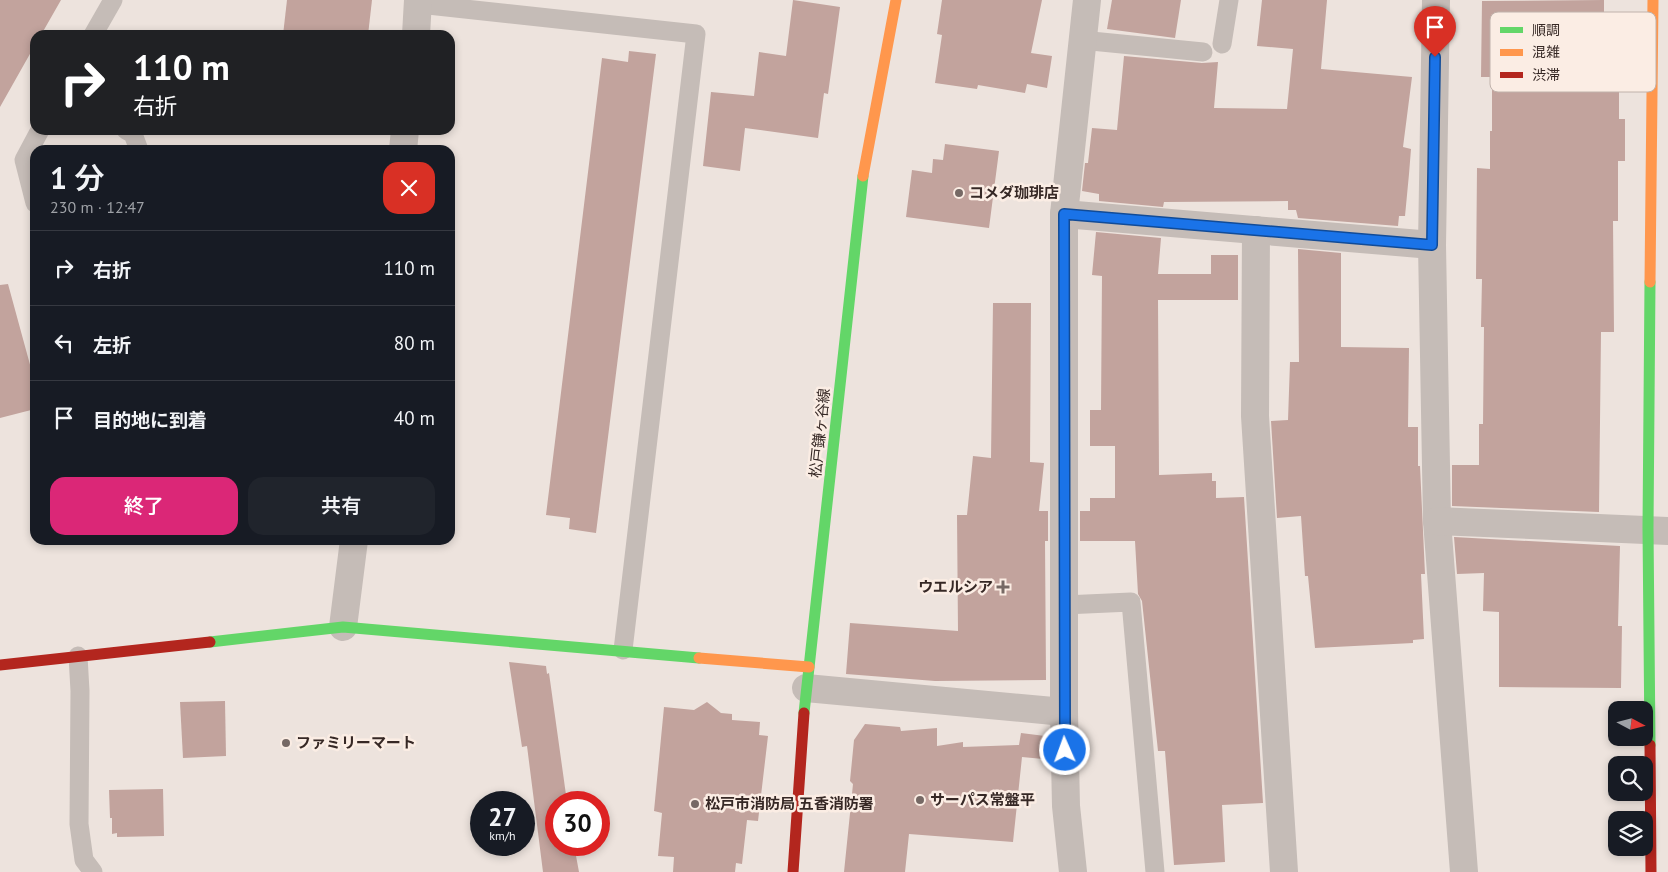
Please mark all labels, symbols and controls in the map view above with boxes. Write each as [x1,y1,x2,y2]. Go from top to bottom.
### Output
pin [1414,6,1456,57]
legend [1490,12,1656,92]
icon: arrive [1421,13,1449,41]
text: 順調 [1532,21,1560,39]
text: 混雑 [1532,43,1560,61]
text: 110 m [133,44,230,90]
icon: right [50,50,115,115]
text: 渋滞 [1532,66,1560,84]
text: 右折 [133,92,177,120]
text: 1 分 [50,158,105,197]
button: close [383,162,435,214]
place label: コメダ珈琲店 [969,183,1059,202]
marker: コメダ珈琲店 [953,187,965,199]
text: 230 m · 12:47 [50,197,145,217]
icon: right [50,254,78,282]
text: 110 m [383,256,435,280]
text: 右折 [93,258,131,282]
icon: left [50,329,78,357]
text: 80 m [394,331,435,355]
text: 左折 [93,333,131,357]
street label: 松戸鎌ヶ谷線 [805,387,834,479]
icon: arrive [50,404,78,432]
text: 40 m [394,406,435,430]
text: 目的地に到着 [93,408,207,432]
button: 終了 [50,477,238,535]
button: 共有 [248,477,435,535]
place label: ウエルシア [918,577,993,596]
marker: ウエルシア [997,581,1009,593]
north arrow [1608,701,1652,746]
map controls [1608,701,1653,856]
position arrow [1038,723,1090,775]
place label: ファミリーマート [296,733,416,752]
marker: ファミリーマート [280,737,292,749]
button: search [1608,756,1653,801]
place label: サーパス常盤平 [930,790,1035,809]
speed limit sign: 30 [545,791,610,856]
place label: 松戸市消防局 五香消防署 [705,794,874,813]
marker: サーパス常盤平 [914,794,926,806]
marker: 松戸市消防局 五香消防署 [689,798,701,810]
text: 27 [488,801,517,833]
button: layers [1608,811,1653,856]
text: km/h [489,828,516,843]

